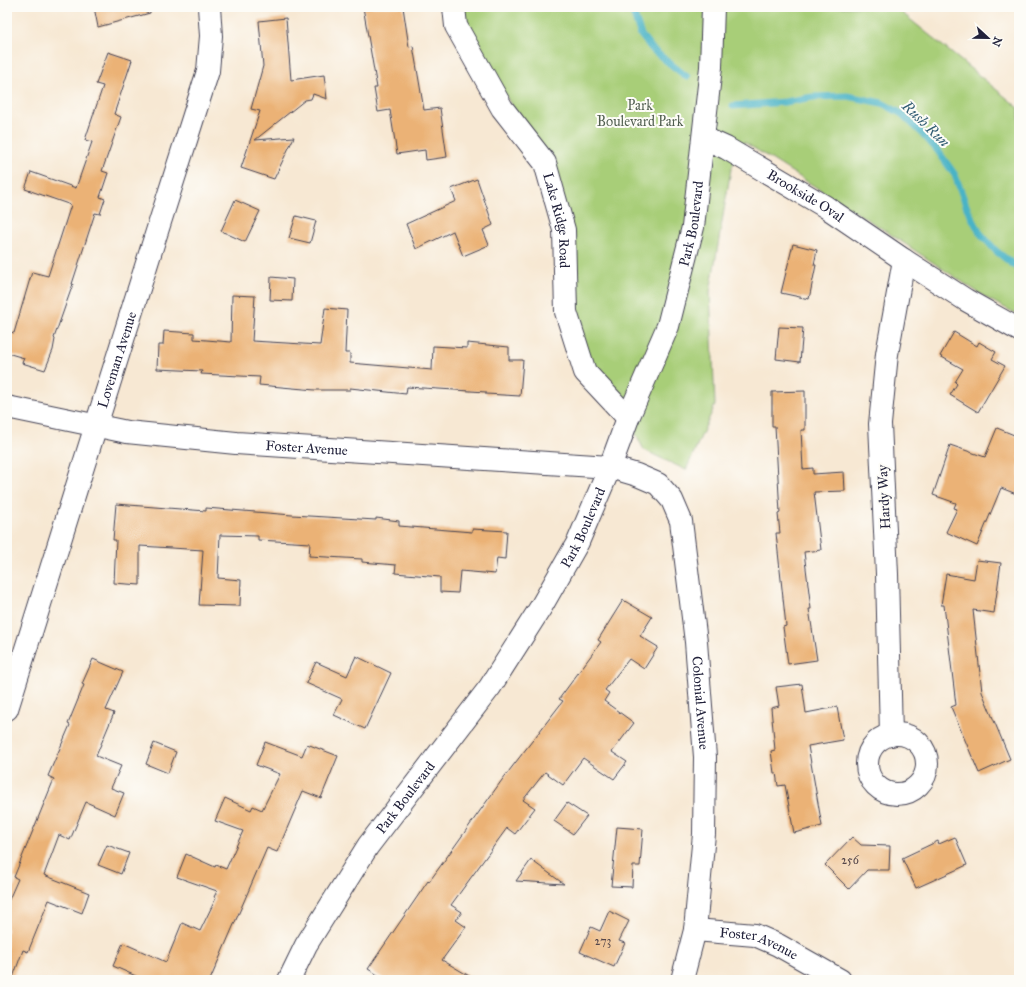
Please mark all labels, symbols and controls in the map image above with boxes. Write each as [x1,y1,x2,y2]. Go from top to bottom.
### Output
north arrow [968,18,1008,58]
text: N [989,35,1005,49]
water label: Rush Run [898,96,954,151]
park label: Park Boulevard Park [597,97,684,130]
street label: Brookside Oval [764,166,848,226]
street label: Lake Ridge Road [540,171,573,268]
street label: Park Boulevard [675,180,707,268]
street label: Loveman Avenue [94,309,140,410]
street label: Foster Avenue [265,436,348,459]
street label: Hardy Way [874,464,894,530]
street label: Park Boulevard [557,485,609,571]
street label: Colonial Avenue [689,655,713,750]
street label: Park Boulevard [372,758,438,837]
house number: 256 [841,853,860,867]
street label: Foster Avenue [719,924,801,963]
house number: 273 [595,934,612,948]

